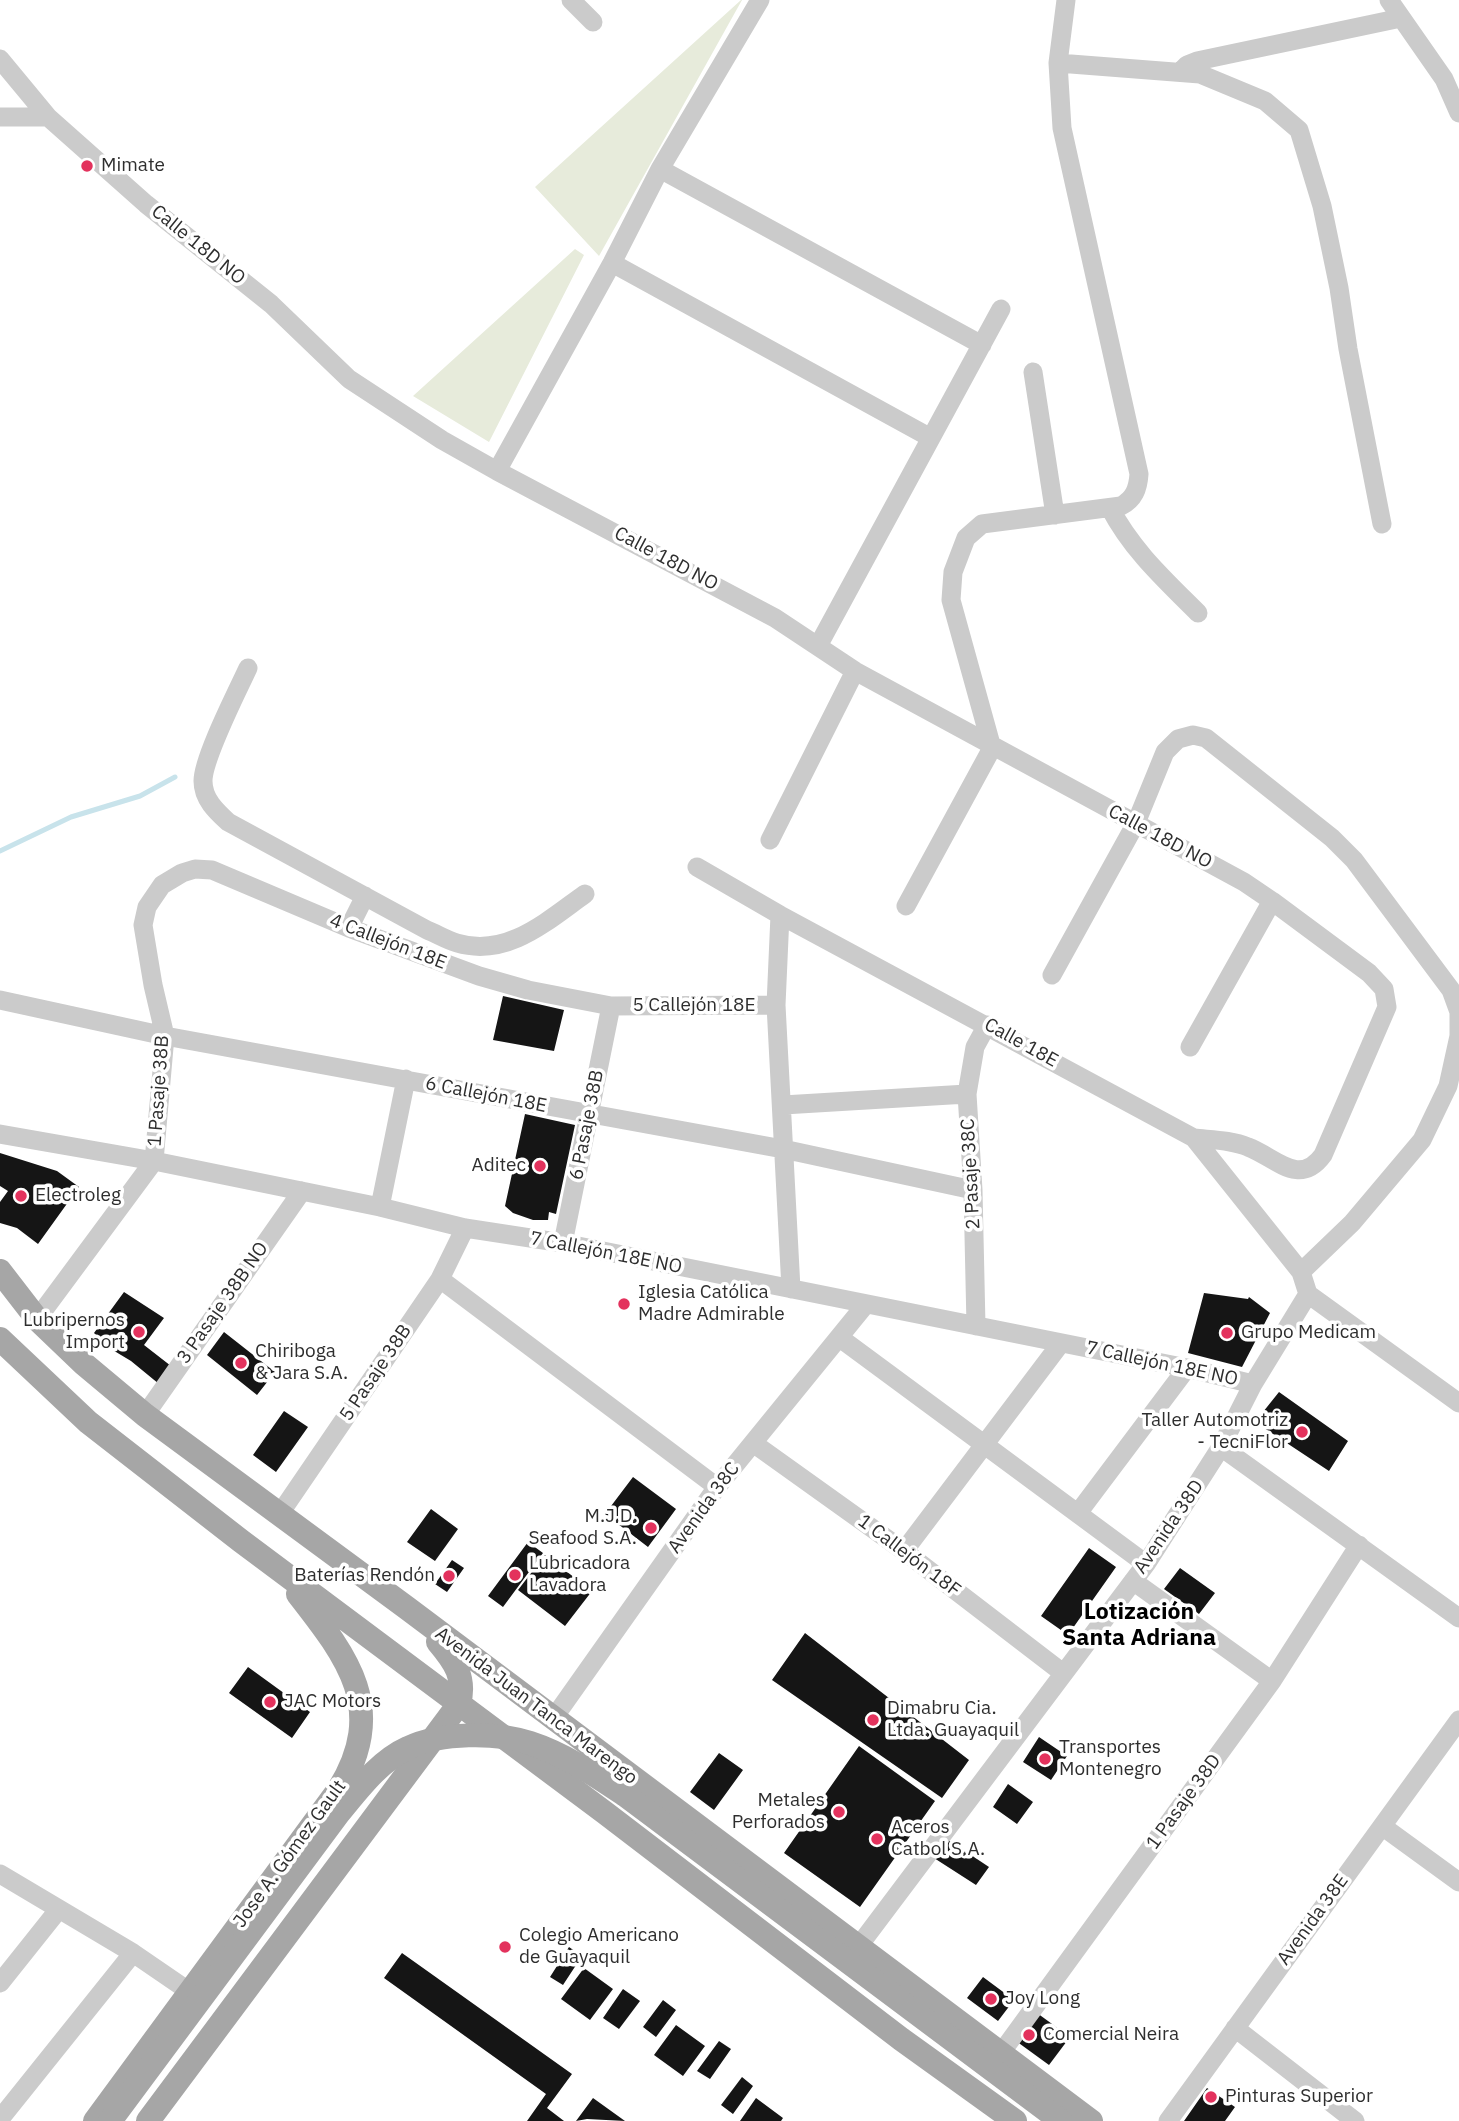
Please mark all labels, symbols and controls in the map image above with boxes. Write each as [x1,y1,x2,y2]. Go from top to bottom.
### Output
place label: Mimate [101,155,165,177]
marker: Mimate [79,158,95,174]
street label: Calle 18D NO [147,200,249,290]
street label: Calle 18D NO [610,522,722,596]
street label: Calle 18D NO [1104,800,1216,874]
street label: 4 Callejón 18E [326,909,450,975]
street label: 5 Callejón 18E [632,995,756,1017]
street label: Calle 18E [980,1013,1062,1073]
street label: 1 Pasaje 38B [144,1035,174,1147]
street label: 6 Pasaje 38B [565,1068,609,1182]
street label: 6 Callejón 18E [423,1072,549,1118]
street label: 2 Pasaje 38C [957,1118,985,1230]
place label: Aditec [471,1155,526,1177]
marker: Aditec [532,1158,548,1174]
place label: Electroleg [35,1185,121,1207]
marker: Electroleg [13,1188,29,1204]
street label: 7 Callejón 18E NO [528,1227,684,1279]
street label: 3 Pasaje 38B NO [173,1238,273,1368]
place label: Iglesia Católica Madre Admirable [638,1282,785,1326]
marker: Iglesia Católica Madre Admirable [616,1296,632,1312]
place label: Lubripernos Import [23,1310,125,1354]
street label: 5 Pasaje 38B [335,1320,417,1426]
place label: Grupo Medicam [1241,1322,1376,1344]
marker: Lubripernos Import [131,1324,147,1340]
marker: Grupo Medicam [1219,1325,1235,1341]
street label: 7 Callejón 18E NO [1084,1337,1240,1391]
place label: Chiriboga & Jara S.A. [255,1341,348,1385]
marker: Chiriboga & Jara S.A. [233,1355,249,1371]
place label: Taller Automotriz - TecniFlor [1142,1410,1288,1454]
marker: Taller Automotriz - TecniFlor [1294,1424,1310,1440]
street label: Avenida 38C [663,1458,745,1558]
street label: Avenida 38D [1129,1476,1209,1578]
place label: M.J.D. Seafood S.A. [528,1506,637,1550]
street label: 1 Callejón 18F [853,1510,965,1602]
marker: M.J.D. Seafood S.A. [643,1520,659,1536]
place label: Lubricadora Lavadora [529,1553,630,1597]
place label: Baterías Rendón [294,1565,435,1587]
marker: Lubricadora Lavadora [507,1567,523,1583]
marker: Baterías Rendón [441,1568,457,1584]
district label: Lotización Santa Adriana [1062,1598,1216,1652]
street label: Avenida Juan Tanca Marengo [430,1622,642,1790]
place label: JAC Motors [284,1691,381,1713]
marker: JAC Motors [262,1694,278,1710]
place label: Dimabru Cia. Ltda. Guayaquil [887,1698,1019,1742]
marker: Dimabru Cia. Ltda. Guayaquil [865,1712,881,1728]
place label: Transportes Montenegro [1059,1737,1162,1781]
street label: 1 Pasaje 38D [1142,1750,1226,1854]
marker: Transportes Montenegro [1037,1751,1053,1767]
street label: Jose A. Gómez Gault [229,1776,351,1932]
place label: Metales Perforados [732,1790,825,1834]
marker: Metales Perforados [831,1804,847,1820]
place label: Aceros Catbol S.A. [891,1817,985,1861]
marker: Aceros Catbol S.A. [869,1831,885,1847]
street label: Avenida 38E [1272,1870,1354,1970]
place label: Colegio Americano de Guayaquil [519,1925,679,1969]
marker: Colegio Americano de Guayaquil [497,1939,513,1955]
place label: Joy Long [1005,1988,1080,2010]
marker: Joy Long [983,1991,999,2007]
place label: Comercial Neira [1043,2024,1179,2046]
marker: Comercial Neira [1021,2027,1037,2043]
place label: Pinturas Superior [1225,2086,1373,2108]
marker: Pinturas Superior [1203,2089,1219,2105]

